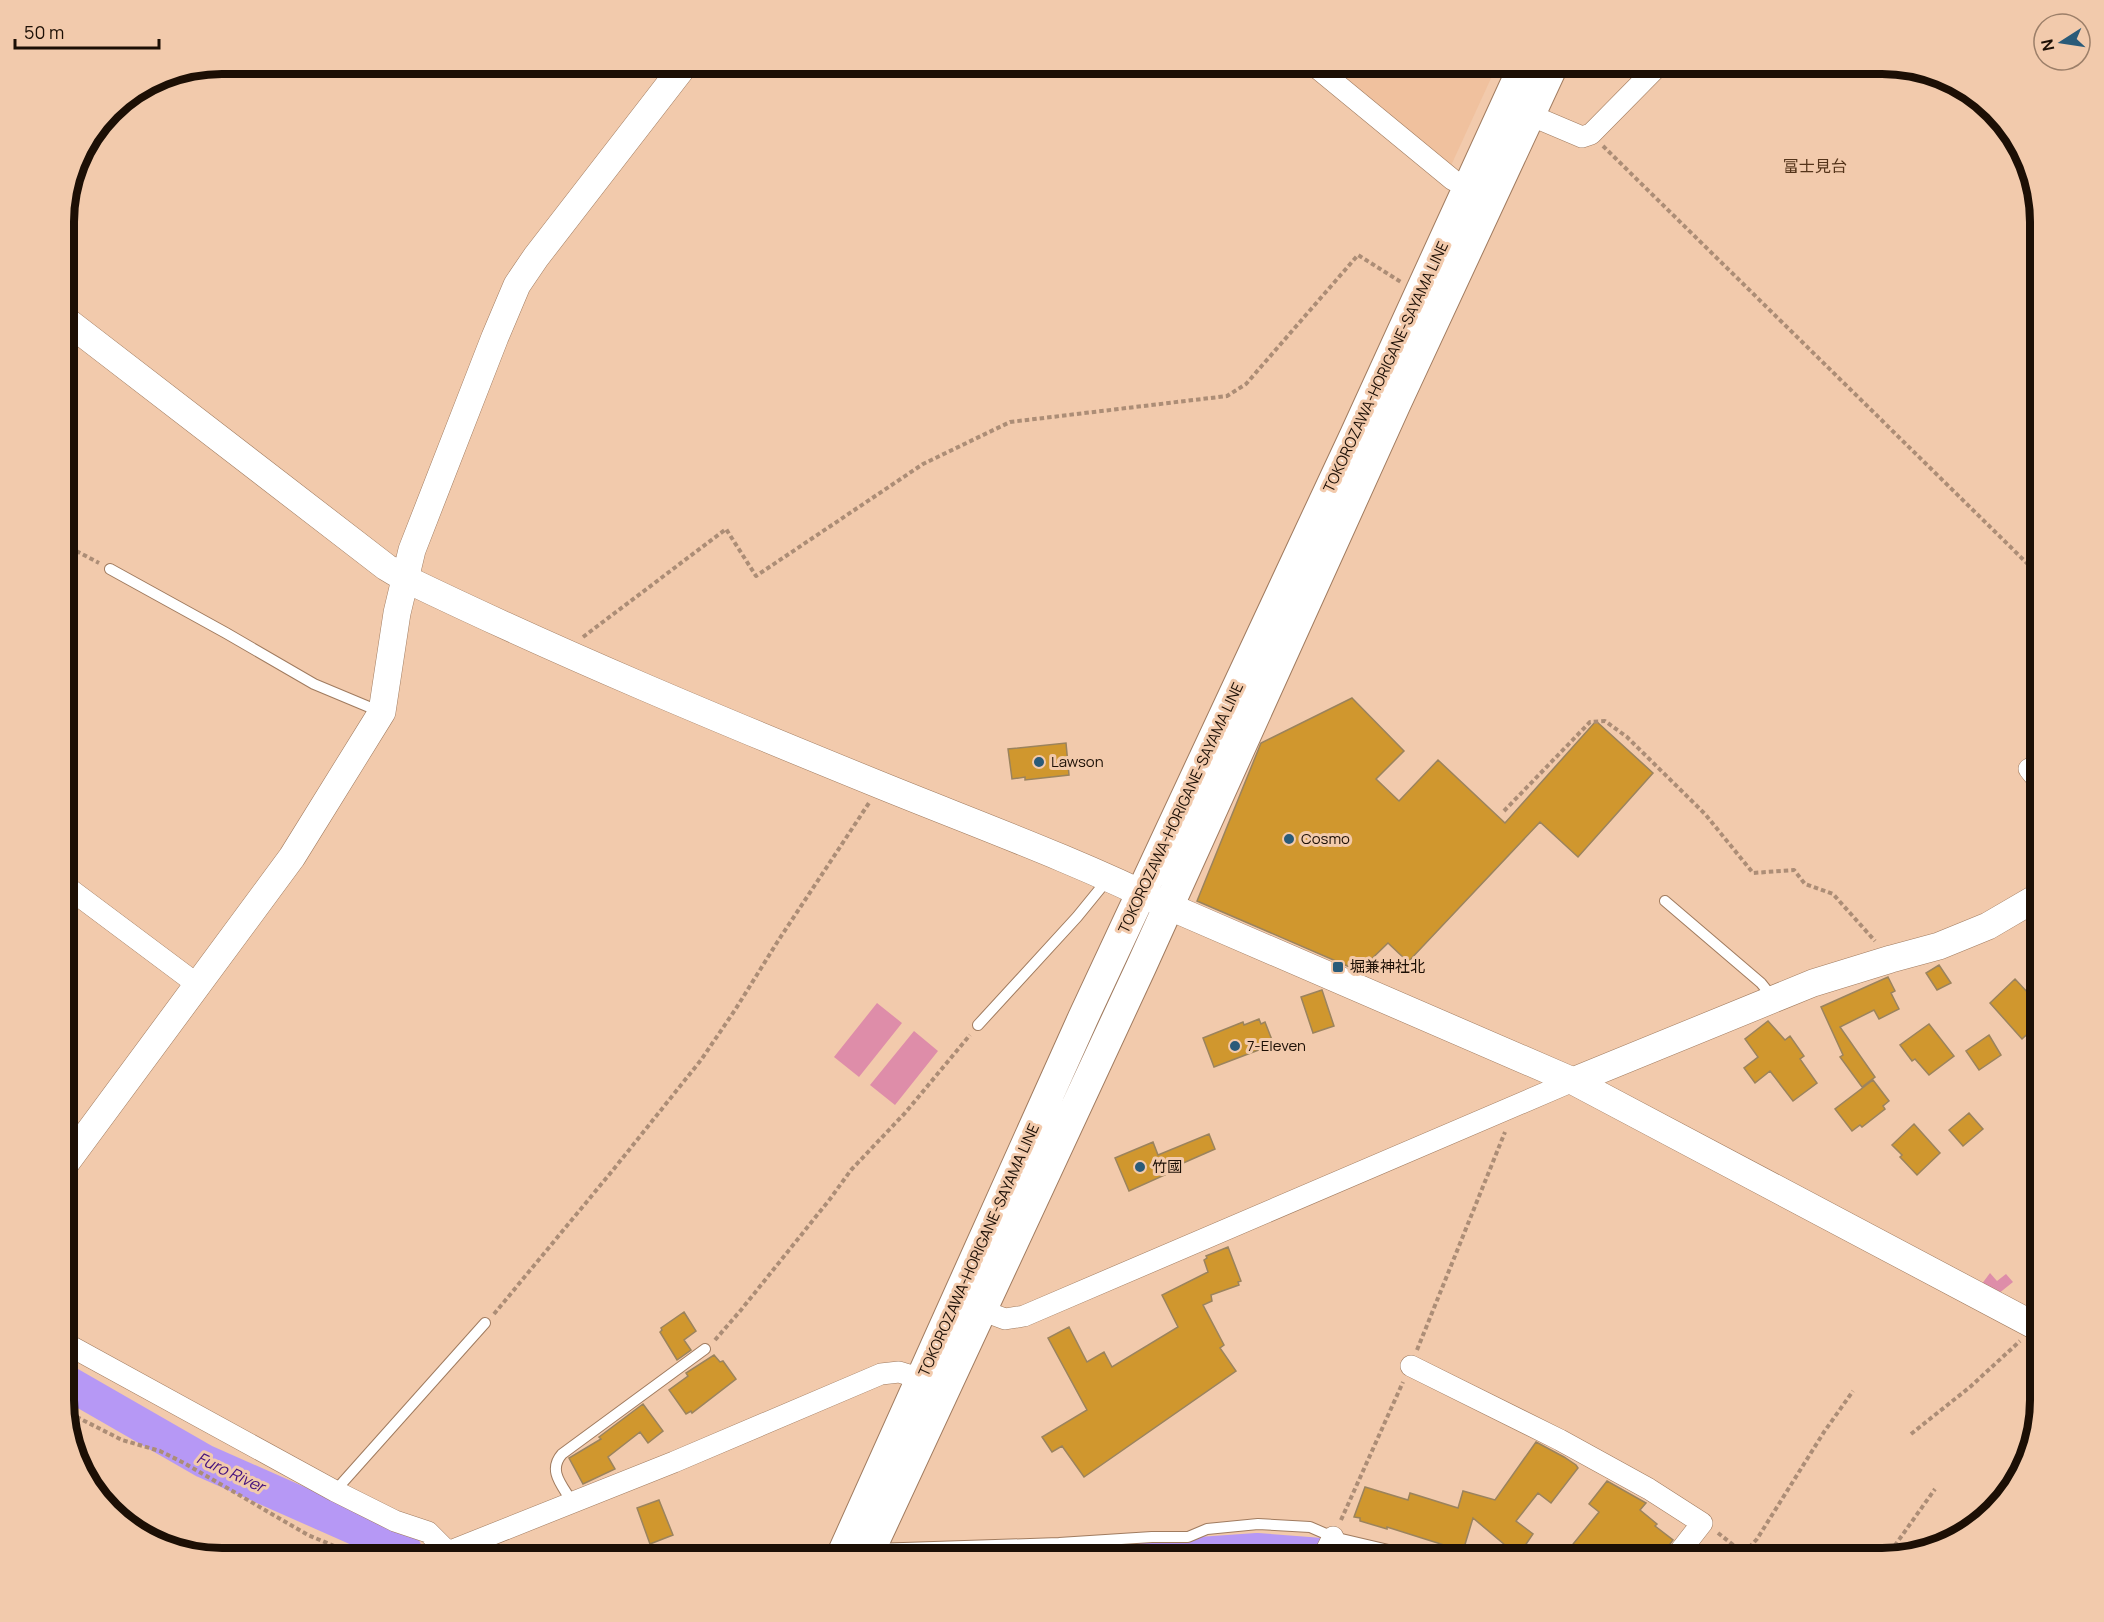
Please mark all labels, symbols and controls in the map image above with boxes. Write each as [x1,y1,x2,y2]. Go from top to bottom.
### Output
scale bar [15,12,159,50]
north arrow [2032,12,2092,72]
text: 50 m [24,20,64,44]
text: N [2035,37,2059,53]
district label: 富士見台 [1783,155,1847,177]
street label: TOKOROZAWA-HORIGANE-SAYAMA LINE [1318,238,1453,496]
street label: TOKOROZAWA-HORIGANE-SAYAMA LINE [1113,679,1248,937]
place label: Lawson [1051,751,1104,772]
marker: Lawson [1032,755,1046,769]
place label: Cosmo [1301,828,1350,849]
marker: Cosmo [1282,832,1296,846]
place label: 堀兼神社北 [1350,956,1425,977]
marker: 堀兼神社北 [1331,960,1345,974]
place label: 7-Eleven [1247,1035,1306,1056]
marker: 7-Eleven [1228,1039,1242,1053]
street label: TOKOROZAWA-HORIGANE-SAYAMA LINE [913,1120,1044,1379]
place label: 竹國 [1152,1156,1182,1177]
marker: 竹國 [1133,1160,1147,1174]
water label: Furo River [193,1447,271,1498]

